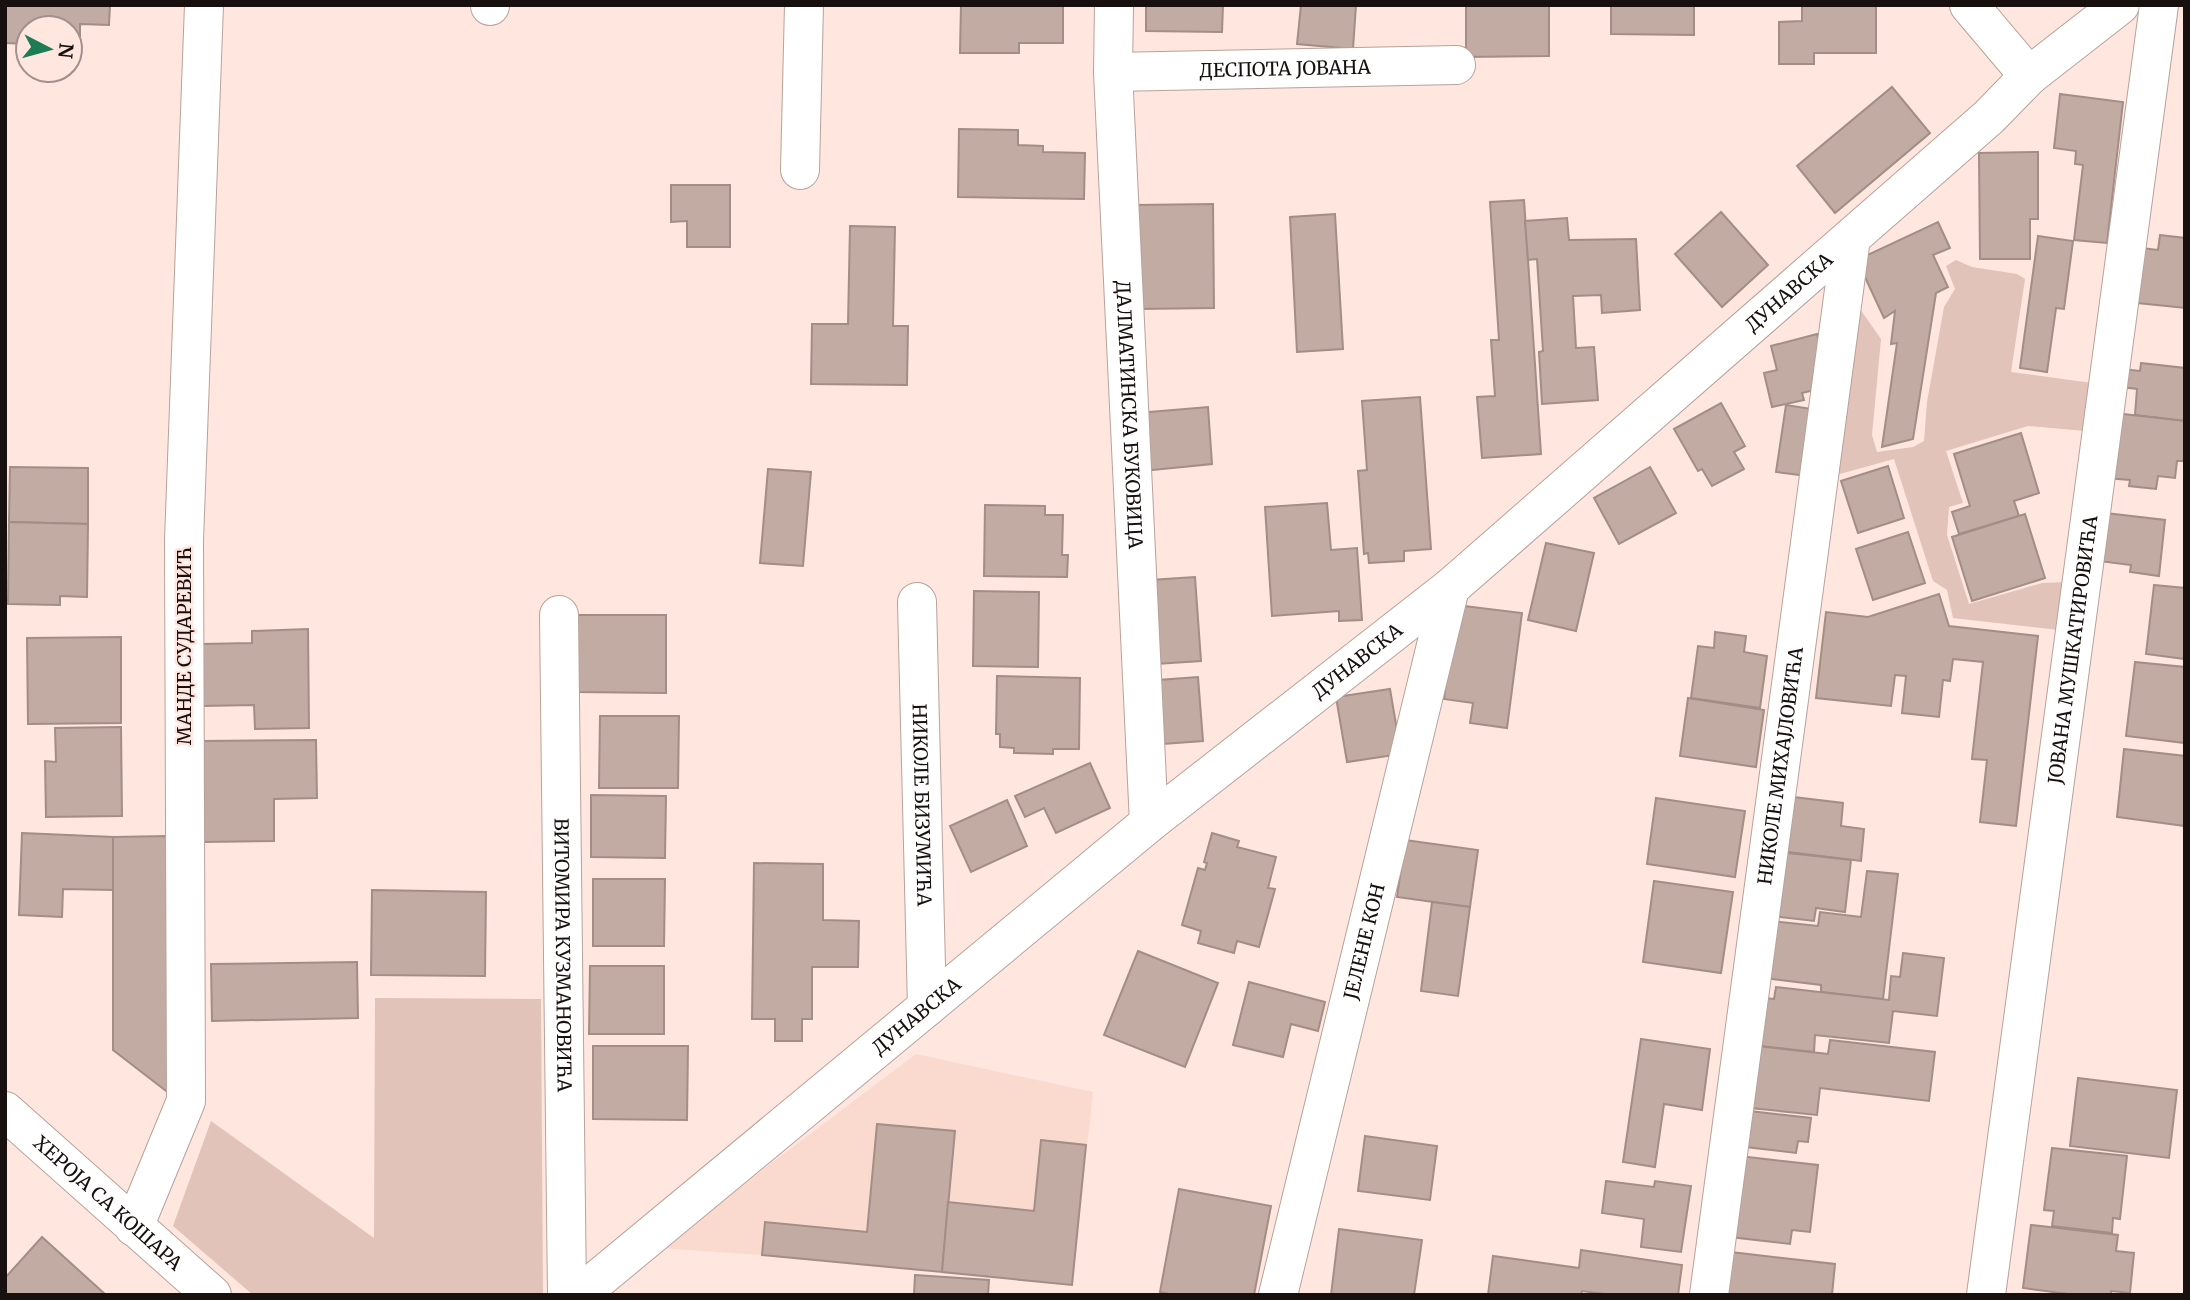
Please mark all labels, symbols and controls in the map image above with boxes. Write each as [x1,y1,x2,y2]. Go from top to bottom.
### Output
north arrow [14,14,84,84]
text: N [53,42,79,59]
street label: ДЕСПОТА ЈОВАНА [1199,55,1371,82]
street label: ДУНАВСКА [1740,247,1838,336]
street label: ДАЛМАТИНСКА БУКОВИЦА [1111,280,1148,550]
street label: ЈОВАНА МУШКАТИРОВИЋА [2043,513,2102,786]
street label: МАНДЕ СУДАРЕВИЋ [172,547,196,745]
street label: ДУНАВСКА [1307,618,1407,703]
street label: НИКОЛЕ МИХАЈЛОВИЋА [1752,645,1808,886]
street label: НИКОЛЕ БИЗУМИЋА [908,703,937,907]
street label: ВИТОМИРА КУЗМАНОВИЋА [549,818,577,1093]
street label: ЈЕЛЕНЕ КОН [1338,881,1390,1003]
street label: ДУНАВСКА [867,972,966,1059]
street label: ХЕРОЈА СА КОШАРА [29,1130,188,1276]

